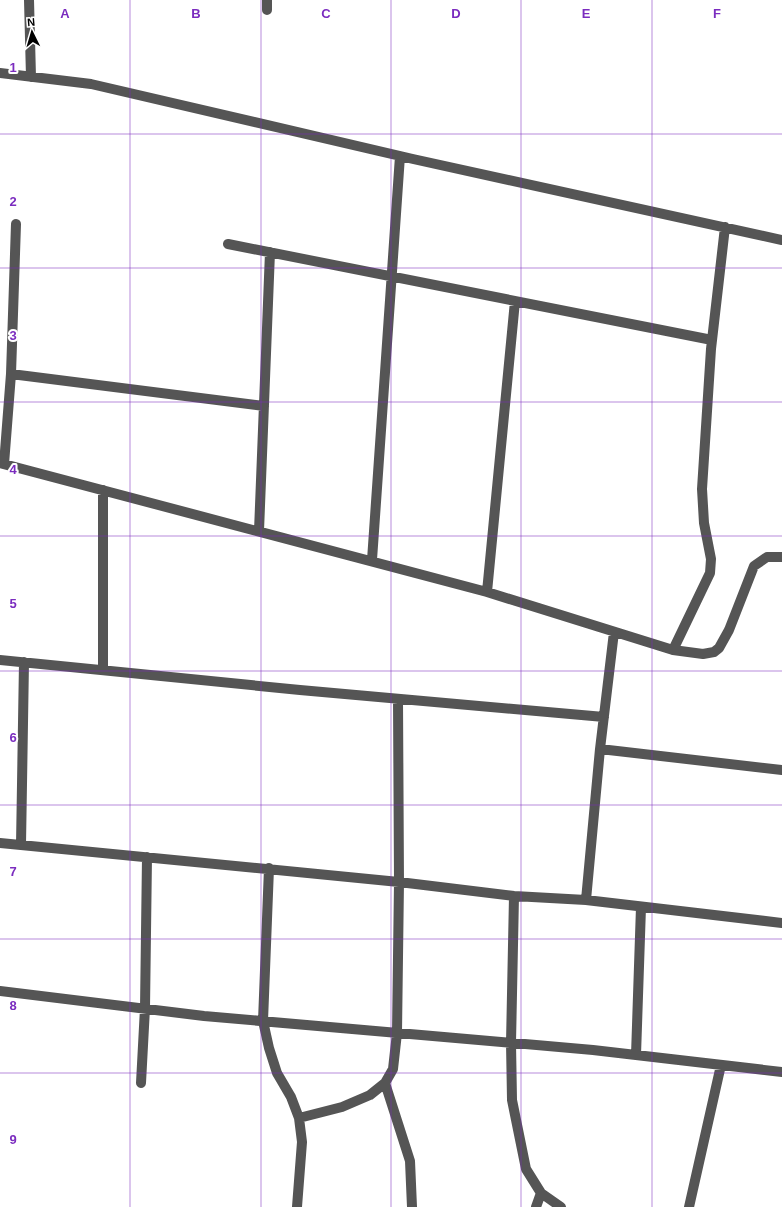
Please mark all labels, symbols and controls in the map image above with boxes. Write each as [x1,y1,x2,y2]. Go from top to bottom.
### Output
text: A [60,6,70,21]
text: B [191,6,201,21]
text: C [321,6,331,21]
text: D [451,6,461,21]
text: E [582,6,591,21]
text: F [713,6,721,21]
north arrow [12,12,52,52]
text: N [27,16,36,28]
text: 1 [9,60,17,75]
text: 2 [9,194,17,209]
text: 3 [9,328,17,343]
text: 4 [9,462,17,477]
text: 5 [9,596,17,611]
text: 6 [9,730,17,745]
text: 7 [9,864,17,879]
text: 8 [9,998,17,1013]
text: 9 [9,1132,17,1147]

